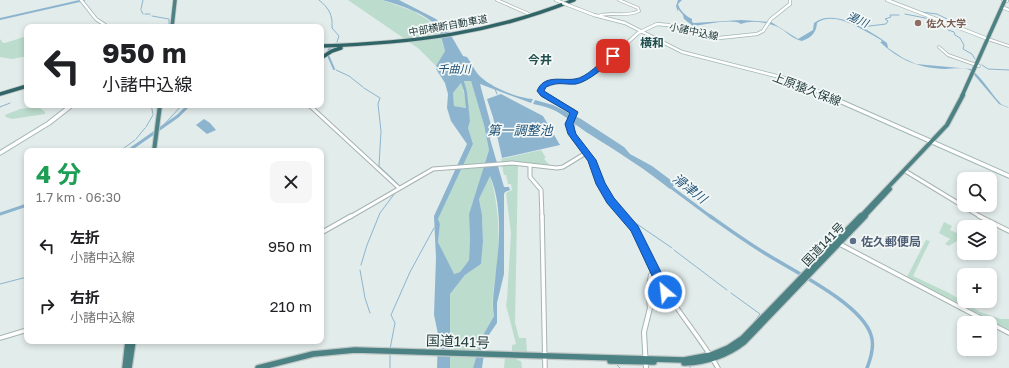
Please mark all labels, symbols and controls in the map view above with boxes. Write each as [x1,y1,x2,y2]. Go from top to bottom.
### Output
water label: 湯川 [845,9,872,30]
street label: 中部横断自動車道 [408,12,488,38]
place label: 佐久大学 [926,17,966,29]
marker: 佐久大学 [913,18,923,28]
street label: 小諸中込線 [668,20,720,42]
district label: 横和 [640,35,664,50]
text: 950 m [102,36,187,69]
pin [596,39,630,73]
icon: left [36,40,88,92]
icon: arrive [602,45,624,67]
district label: 今井 [528,52,552,67]
water label: 千曲川 [438,62,471,75]
street label: 上原猿久保線 [771,69,843,109]
text: 小諸中込線 [102,73,192,95]
water label: 第一調整池 [487,122,554,138]
text: 4 分 [36,159,81,188]
button: close [270,161,312,203]
water label: 滑津川 [670,170,712,208]
map controls [957,172,997,356]
button: search [957,172,997,212]
text: 1.7 km · 06:30 [36,189,121,205]
street label: 国道141号 [799,219,847,269]
button: layers [957,220,997,260]
text: 左折 [70,228,100,246]
place label: 佐久郵便局 [861,234,921,249]
icon: left [36,235,58,257]
marker: 佐久郵便局 [848,236,858,246]
text: 950 m [268,237,312,255]
text: 小諸中込線 [70,249,135,265]
button: + [957,268,997,308]
position arrow [644,271,686,313]
text: 右折 [70,288,100,306]
icon: right [36,295,58,317]
text: 210 m [270,297,312,315]
text: 小諸中込線 [70,309,135,325]
button: − [957,316,997,356]
street label: 国道141号 [426,331,490,351]

